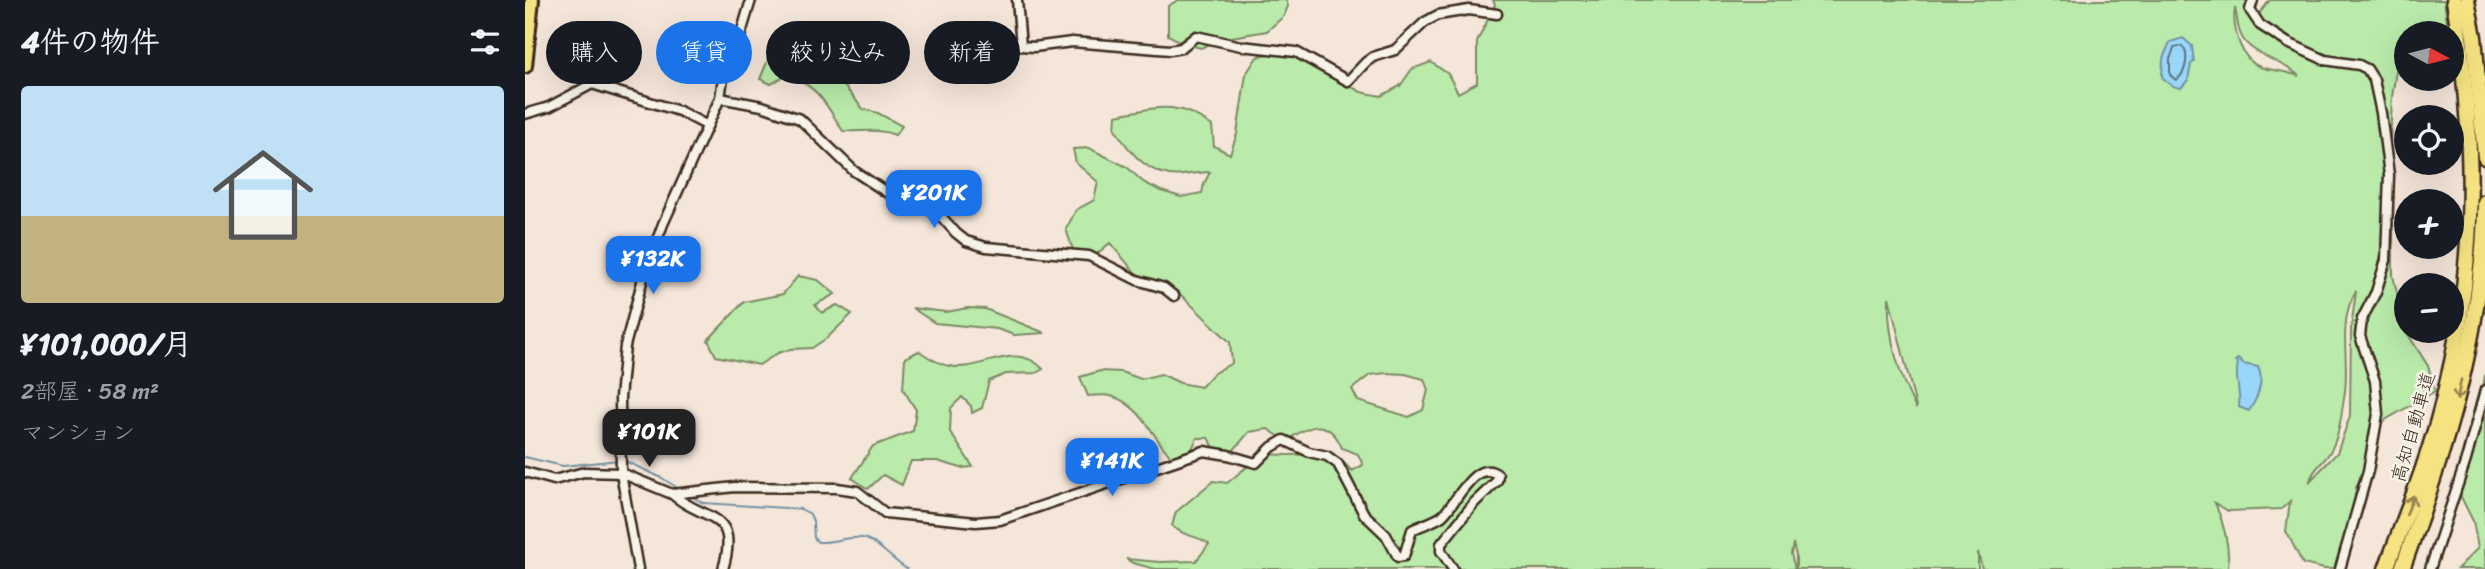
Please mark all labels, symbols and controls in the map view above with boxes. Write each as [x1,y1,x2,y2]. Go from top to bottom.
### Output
text: 4件の物件 [21,15,160,69]
chip: 購入 [546,21,642,84]
chip: 賃貸 [656,21,752,84]
chip: 絞り込み [766,21,910,84]
chip: 新着 [924,21,1020,84]
north arrow [2394,21,2464,91]
map controls [2394,21,2464,343]
icon: filters [466,23,504,61]
button: locate [2394,105,2464,175]
icon: home [200,132,326,258]
pin: ¥201K [885,170,983,230]
text: ¥201K [902,172,966,213]
button: + [2394,189,2464,259]
pin: ¥132K [604,236,702,296]
text: ¥132K [622,238,684,279]
button: − [2394,273,2464,343]
text: ¥101,000/月 [21,317,192,371]
street label: 高知自動車道 [2381,368,2445,486]
text: 2部屋 · 58 m² [21,371,159,412]
one-way arrow [2452,378,2465,401]
pin: ¥101K [600,410,698,469]
text: ¥101K [618,411,680,452]
text: マンション [21,412,135,453]
pin: ¥141K [1063,438,1161,498]
text: ¥141K [1082,440,1142,481]
one-way arrow [2404,494,2417,516]

